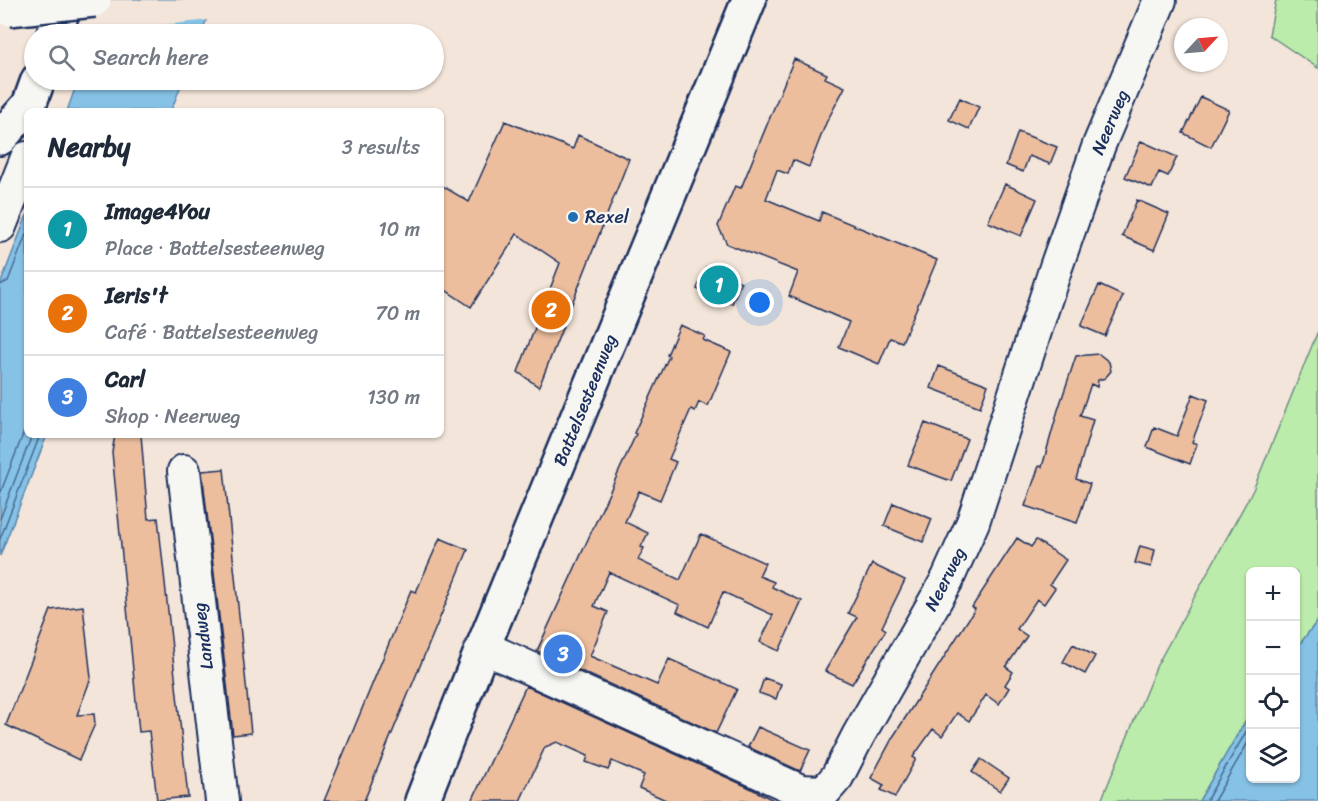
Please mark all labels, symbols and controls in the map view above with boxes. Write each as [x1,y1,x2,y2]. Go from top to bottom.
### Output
north arrow [1174,18,1228,72]
search box [24,24,444,90]
text: Search here [93,38,209,77]
icon: search [45,41,78,74]
street label: Neerweg [1082,84,1138,160]
text: Nearby [48,124,130,170]
text: 3 results [342,130,420,165]
text: Image4You [105,192,210,231]
place label: Rexel [585,201,630,233]
marker: Rexel [566,210,580,224]
text: 1 [63,212,72,247]
text: 10 m [378,212,420,247]
text: Place · Battelsesteenweg [105,231,325,266]
pin: 1 [700,262,738,308]
text: Ieris't [105,276,167,315]
pin: 2 [532,288,570,332]
your location [745,288,774,317]
text: 2 [62,296,73,331]
text: 70 m [375,296,420,331]
text: Café · Battelsesteenweg [105,315,318,350]
street label: Battelsesteenweg [544,329,626,471]
text: Carl [105,360,145,399]
text: 3 [62,380,73,415]
text: 130 m [367,380,420,415]
text: Shop · Neerweg [105,399,241,434]
street label: Neerweg [915,541,975,617]
map controls [1246,567,1300,783]
button: + [1246,567,1300,621]
street label: Landweg [183,601,223,671]
button: − [1246,621,1300,675]
pin: 3 [544,632,582,676]
button: locate [1246,675,1300,729]
button: layers [1246,729,1300,783]

